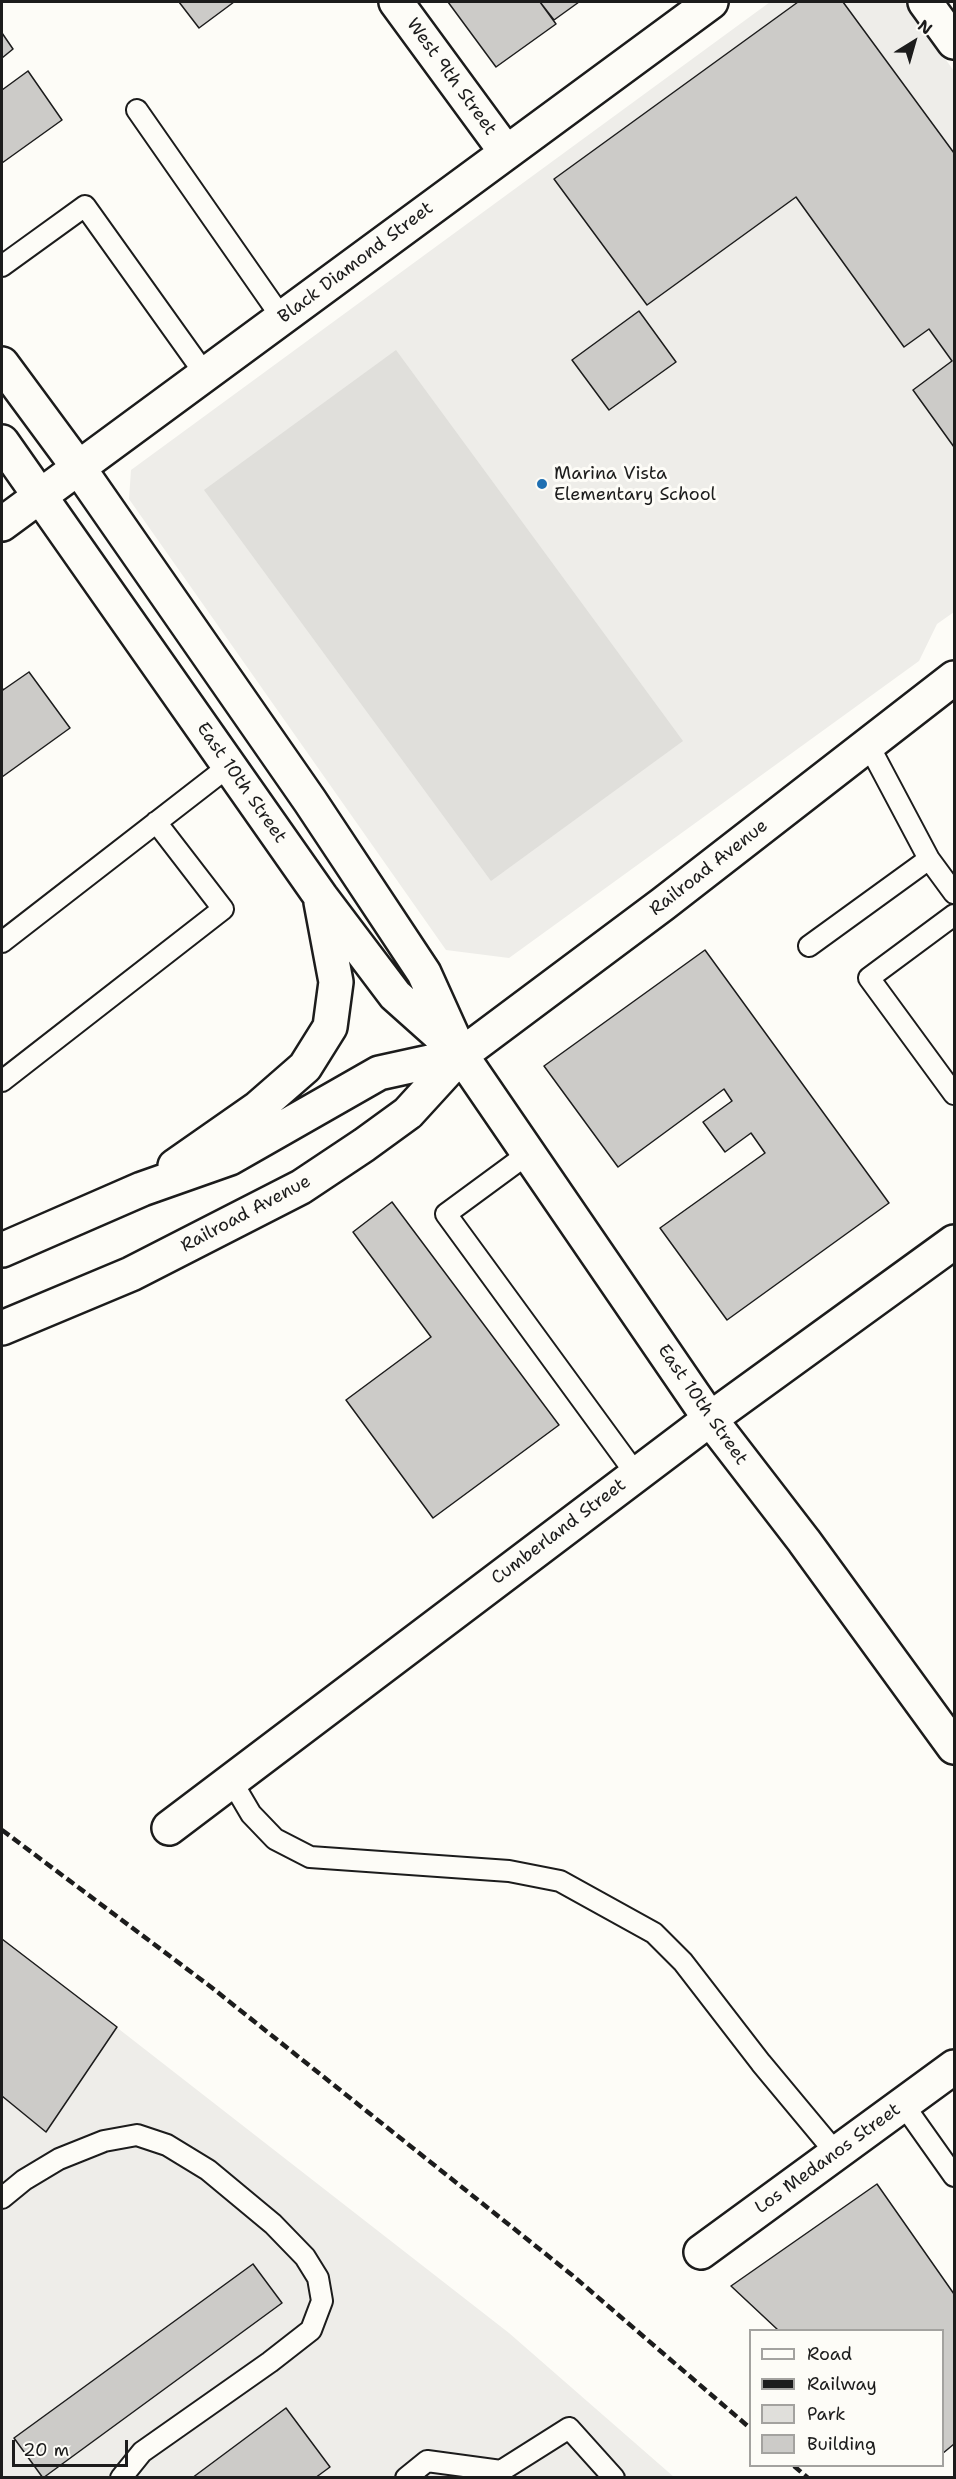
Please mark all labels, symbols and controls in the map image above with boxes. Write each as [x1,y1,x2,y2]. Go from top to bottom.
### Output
north arrow [884,12,944,72]
street label: West 9th Street [401,14,501,140]
text: N [914,15,937,39]
street label: Black Diamond Street [274,198,438,328]
place label: Marina Vista Elementary School [554,463,716,506]
marker: Marina Vista Elementary School [535,477,549,491]
street label: East 10th Street [191,719,291,847]
street label: Railroad Avenue [646,815,772,921]
street label: Railroad Avenue [177,1171,315,1257]
street label: East 10th Street [652,1341,752,1469]
street label: Cumberland Street [487,1474,631,1590]
street label: Los Medanos Street [751,2099,905,2219]
legend [749,2329,944,2467]
text: Road [807,2342,852,2366]
text: Railway [807,2372,877,2396]
text: Park [807,2402,846,2426]
scale bar [15,2428,130,2466]
text: Building [807,2432,876,2456]
text: 20 m [23,2438,69,2462]

